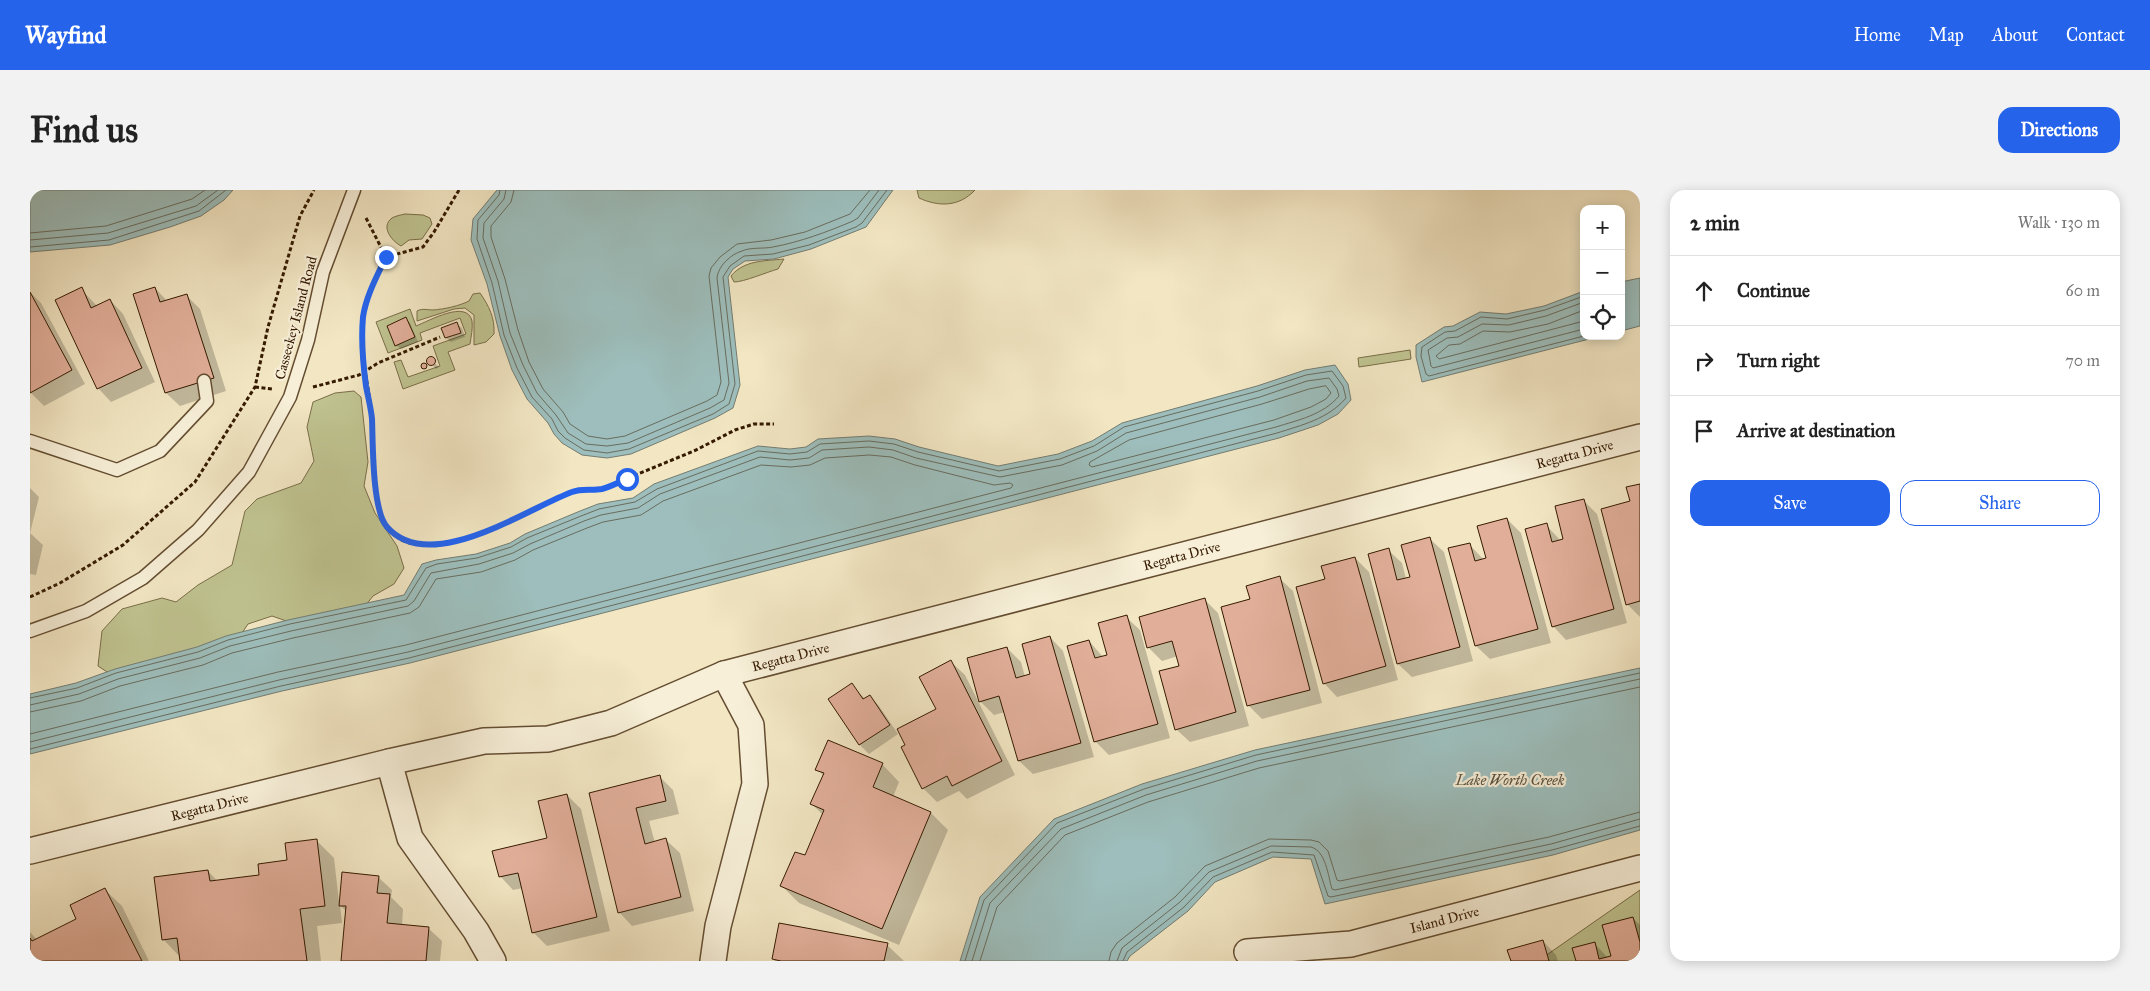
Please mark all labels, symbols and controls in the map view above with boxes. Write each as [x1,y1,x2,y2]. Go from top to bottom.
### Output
text: Wayfind [25,20,107,50]
text: Home [1854,24,1901,46]
text: Map [1929,24,1964,46]
text: About [1992,24,2038,46]
text: Contact [2066,24,2125,46]
button: Directions [1998,107,2120,153]
text: Find us [30,109,138,152]
map controls [1580,205,1625,340]
button: + [1580,205,1625,250]
text: 2 min [1690,210,1740,236]
text: Walk · 130 m [2018,213,2100,232]
route end [375,246,398,269]
button: − [1580,250,1625,295]
street label: Casseekey Island Road [271,254,321,382]
icon: ahead [1690,277,1718,305]
text: Continue [1737,279,1810,302]
text: 60 m [2066,281,2100,300]
button: locate [1580,295,1625,340]
icon: right [1690,347,1718,375]
text: Turn right [1737,349,1820,372]
text: 70 m [2065,351,2100,370]
icon: arrive [1690,417,1718,445]
text: Arrive at destination [1737,419,1895,442]
street label: Regatta Drive [1534,436,1615,472]
route start [616,468,639,491]
button: Save [1690,480,1890,526]
button: Share [1900,480,2100,526]
street label: Regatta Drive [1141,537,1222,574]
street label: Regatta Drive [750,639,831,675]
water label: Lake Worth Creek [1455,771,1565,789]
street label: Regatta Drive [169,789,250,824]
street label: Island Drive [1408,902,1481,937]

